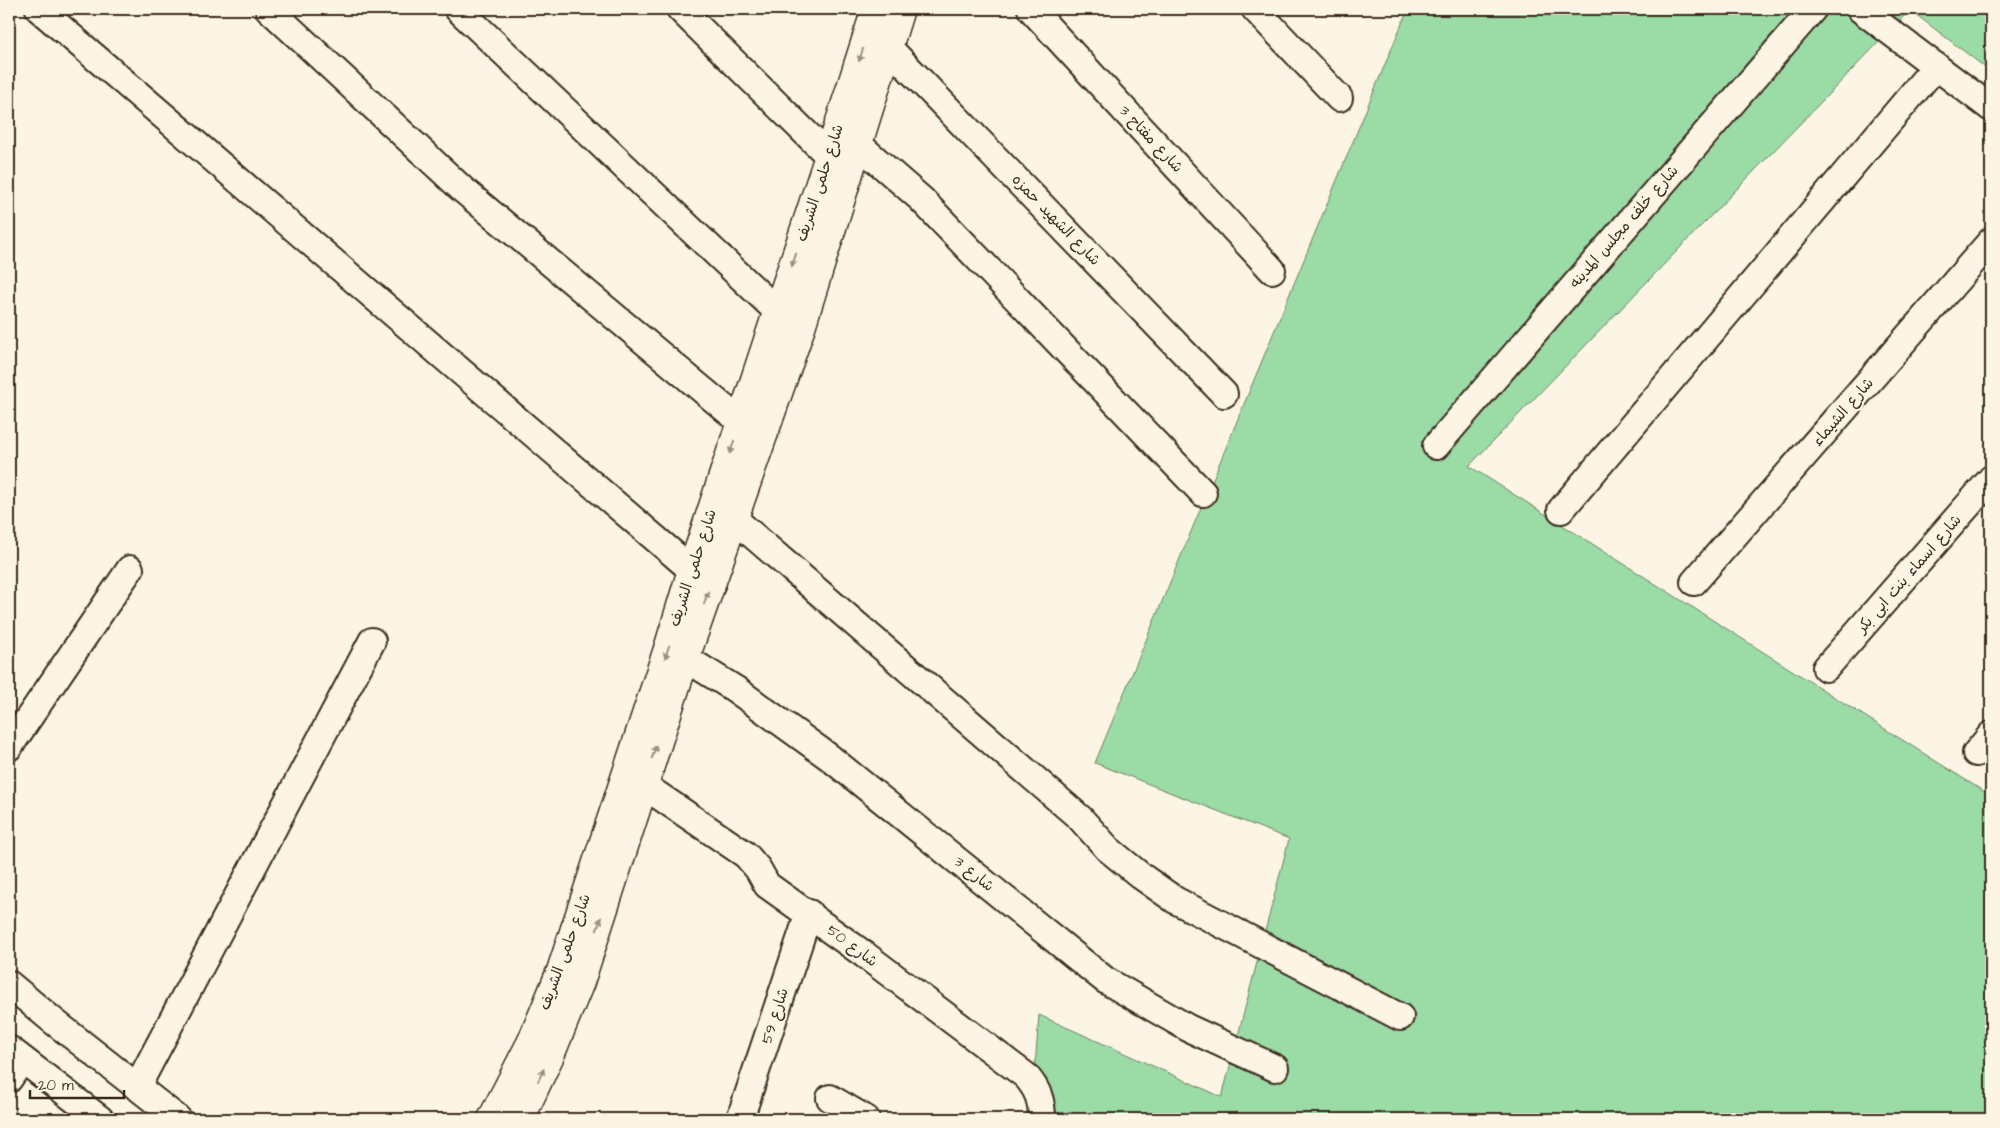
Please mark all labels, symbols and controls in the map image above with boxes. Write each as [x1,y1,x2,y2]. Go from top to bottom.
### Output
one-way arrow [857,48,864,63]
street label: شارع مفتاح 3 [1114,101,1188,177]
street label: شارع حلمى الشريف [791,122,849,244]
street label: شارع خلف مجلس المدينه [1565,161,1683,293]
street label: شارع الشهيد حمزه [1007,170,1105,270]
one-way arrow [790,252,798,267]
street label: شارع الشيماء [1807,373,1879,451]
one-way arrow [728,440,736,455]
street label: شارع حلمى الشريف [664,507,722,629]
street label: شارع اسماء بنت ابى بكر [1850,510,1966,639]
one-way arrow [703,591,710,606]
one-way arrow [663,645,671,660]
one-way arrow [651,745,658,760]
street label: شارع 3 [949,851,999,897]
street label: شارع حلمى الشريف [534,891,596,1013]
one-way arrow [595,916,603,931]
street label: شارع 50 [822,920,882,972]
street label: شارع 59 [756,985,794,1047]
scale bar [30,1068,124,1100]
one-way arrow [537,1068,545,1082]
text: 20 m [38,1075,74,1096]

